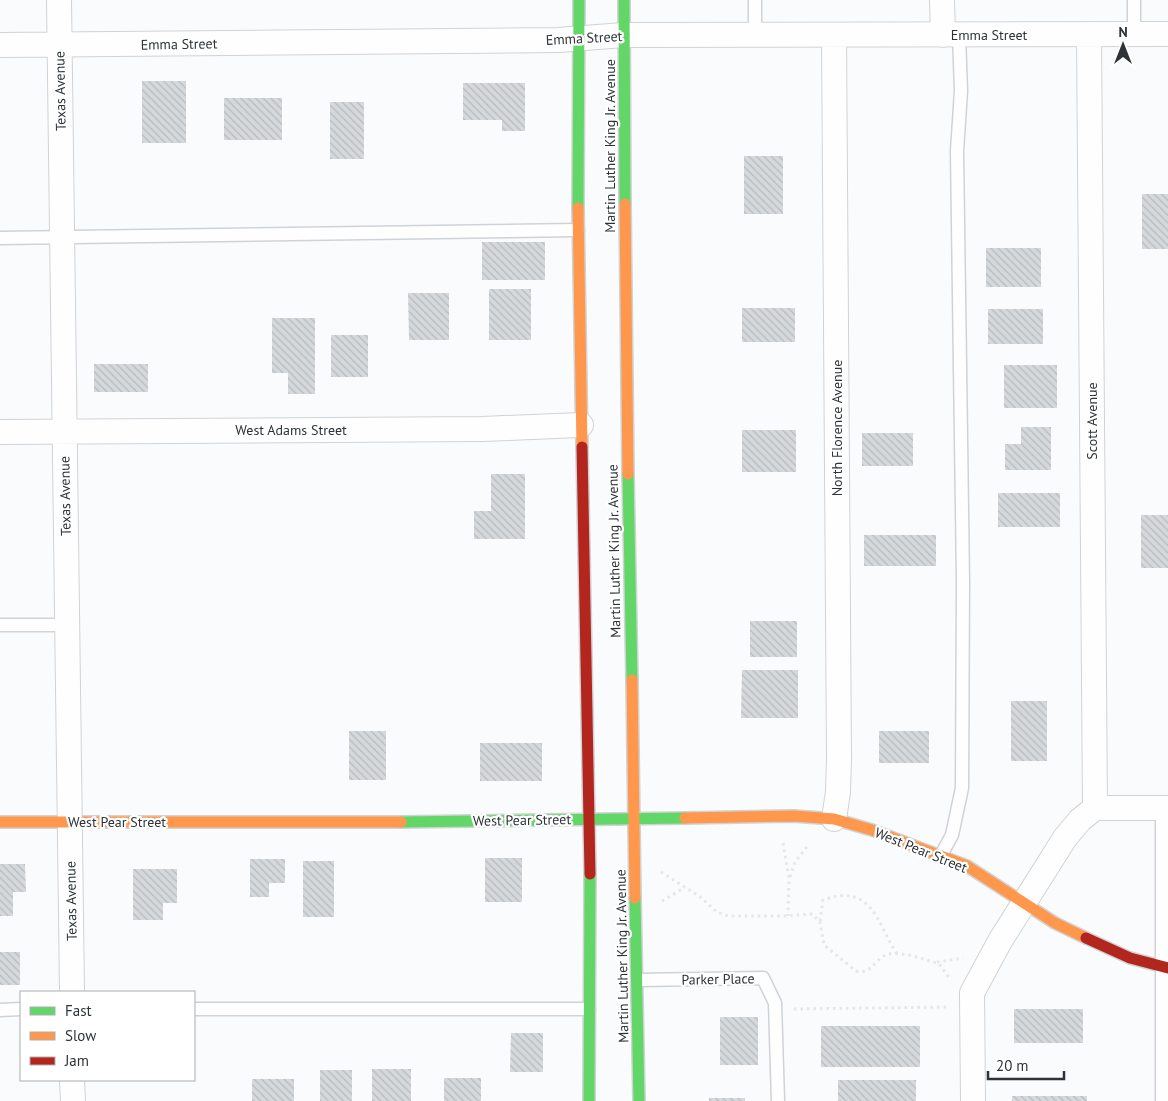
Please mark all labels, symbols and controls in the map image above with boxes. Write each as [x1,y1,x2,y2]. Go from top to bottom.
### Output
north arrow [1098,20,1148,70]
text: N [1118,23,1128,41]
street label: Emma Street [951,26,1028,44]
street label: Emma Street [545,27,623,49]
street label: Emma Street [141,34,218,54]
street label: Texas Avenue [50,51,70,131]
street label: Martin Luther King Jr. Avenue [601,59,619,233]
street label: North Florence Avenue [828,360,846,496]
street label: Scott Avenue [1083,382,1101,460]
street label: West Adams Street [235,421,347,439]
street label: Texas Avenue [55,456,75,536]
street label: Martin Luther King Jr. Avenue [603,464,625,638]
street label: West Pear Street [473,810,571,830]
street label: West Pear Street [68,813,166,831]
street label: West Pear Street [872,823,970,877]
street label: Texas Avenue [61,861,81,941]
street label: Martin Luther King Jr. Avenue [611,869,633,1043]
street label: Parker Place [681,969,755,989]
legend [20,991,195,1081]
text: Fast [65,1001,92,1020]
text: Slow [65,1026,96,1045]
scale bar [988,1048,1064,1080]
text: Jam [64,1051,89,1070]
text: 20 m [996,1056,1029,1075]

